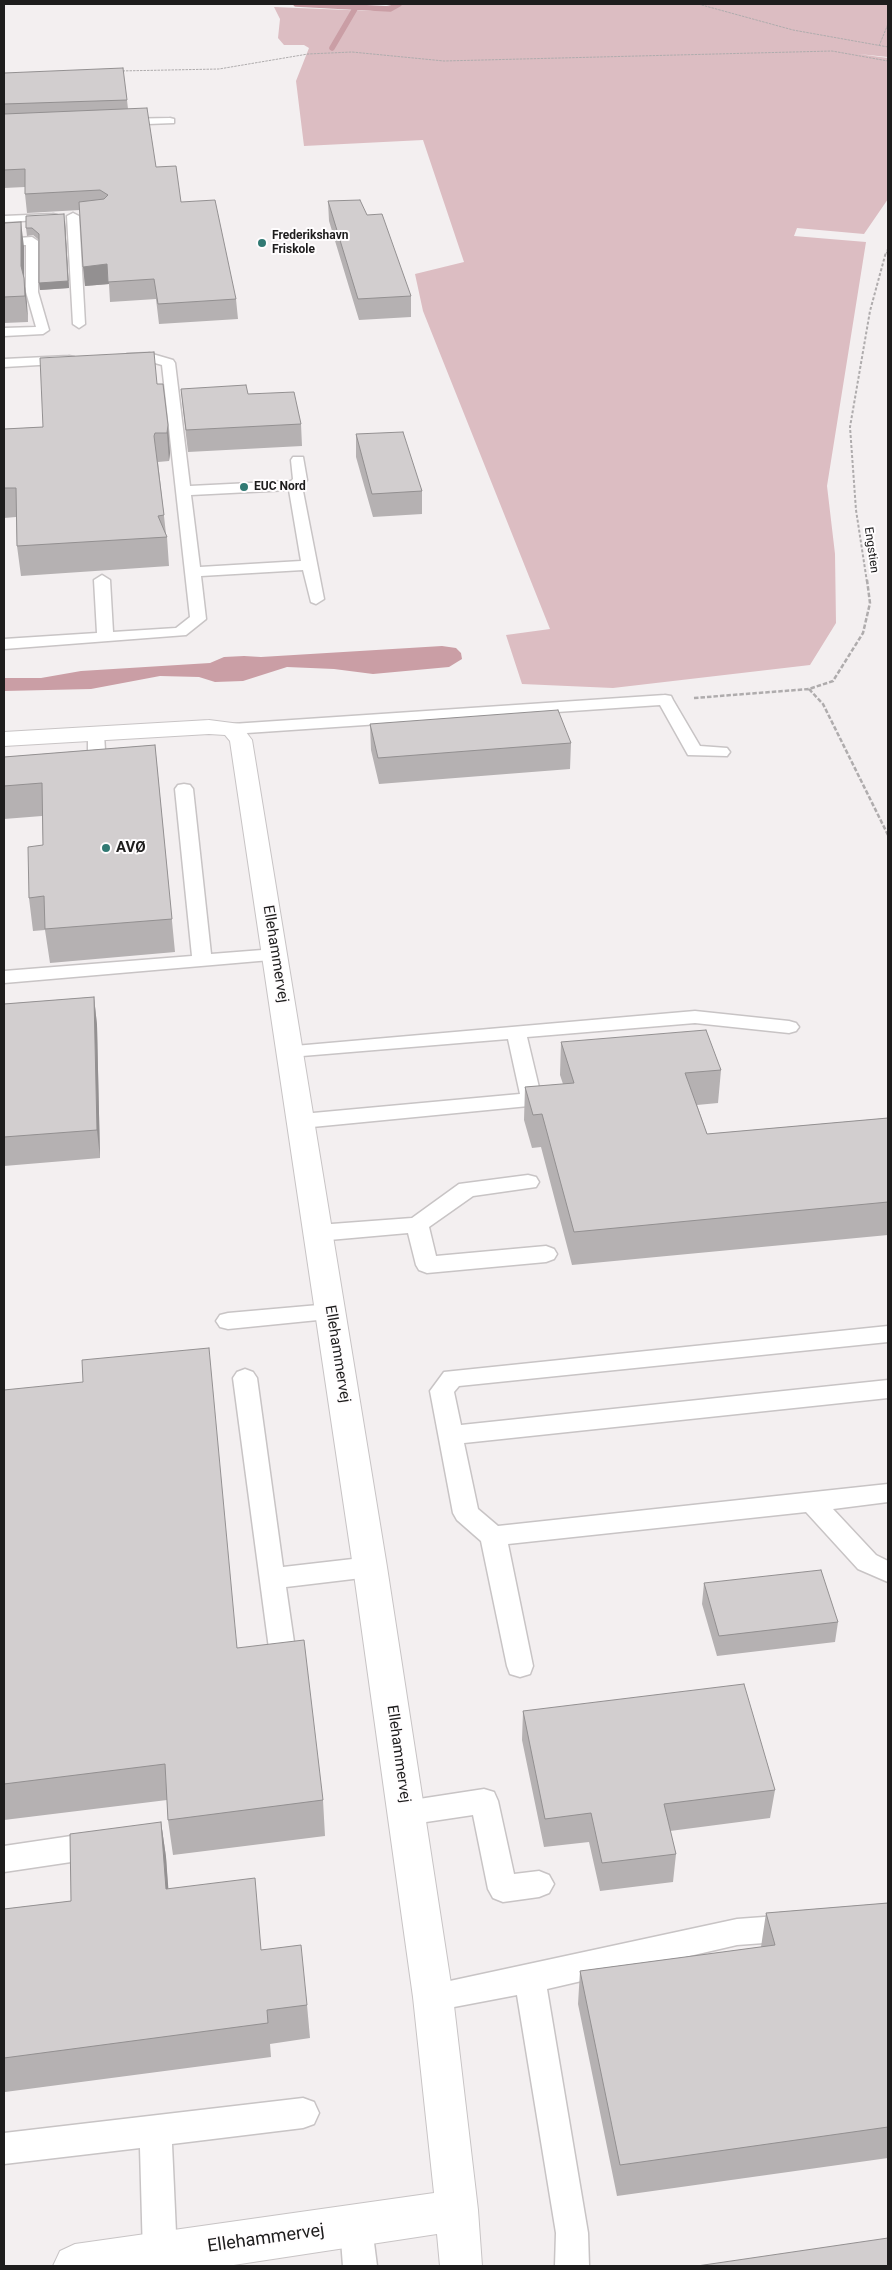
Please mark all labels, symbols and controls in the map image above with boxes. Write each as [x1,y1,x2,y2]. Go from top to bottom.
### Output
place label: Frederikshavn Friskole [272,229,348,257]
marker: Frederikshavn Friskole [256,237,268,249]
place label: EUC Nord [254,480,306,494]
marker: EUC Nord [238,481,250,493]
street label: Engstien [861,526,881,574]
place label: AVØ [116,839,146,857]
marker: AVØ [100,842,112,854]
street label: Ellehammervej [258,904,292,1004]
street label: Ellehammervej [320,1304,354,1404]
street label: Ellehammervej [382,1704,414,1804]
street label: Ellehammervej [206,2220,326,2258]

